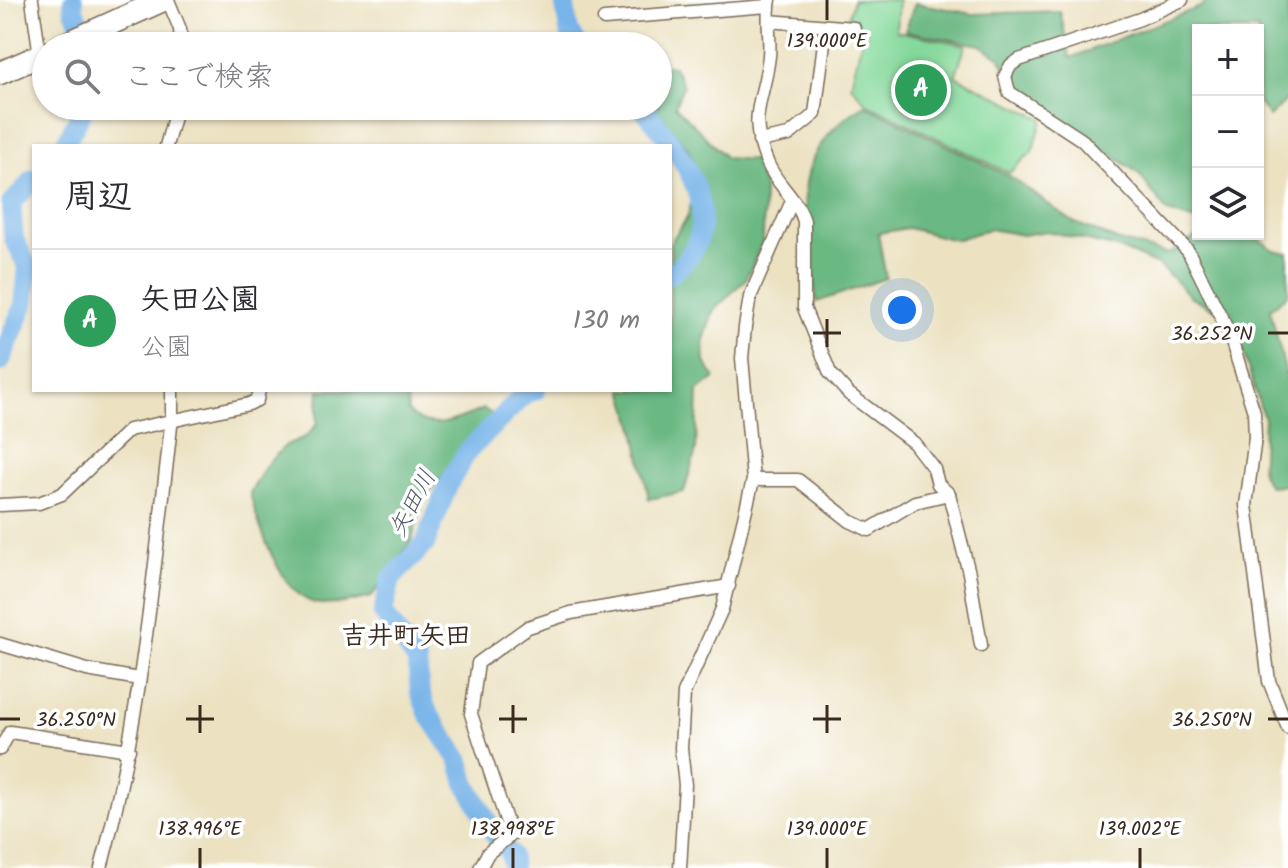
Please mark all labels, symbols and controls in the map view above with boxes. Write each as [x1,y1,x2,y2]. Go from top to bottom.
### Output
map controls [1192,24,1264,240]
button: + [1192,24,1264,96]
text: 139.000°E [787,26,869,58]
search box [32,32,672,120]
icon: search [60,54,104,98]
text: ここで検索 [124,54,274,102]
pin: A [895,60,947,120]
button: − [1192,96,1264,168]
button: layers [1192,168,1264,240]
text: 周辺 [64,171,132,225]
text: 矢田公園 [140,277,260,325]
your location [882,290,922,330]
text: A [82,300,98,342]
text: 130 m [573,300,640,342]
text: 36.252°N [1171,319,1253,351]
text: 公園 [140,327,192,369]
water label: 矢田川 [379,463,447,545]
district label: 吉井町矢田 [341,616,471,658]
text: 36.250°N [36,705,116,737]
text: 36.250°N [1172,705,1252,737]
text: 138.996°E [158,814,243,846]
text: 138.998°E [471,814,557,846]
text: 139.000°E [787,814,869,846]
text: 139.002°E [1099,814,1182,846]

